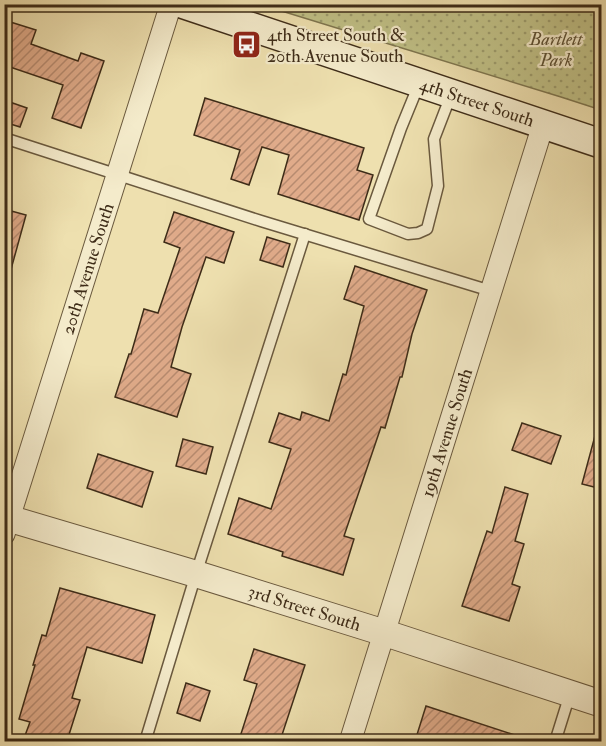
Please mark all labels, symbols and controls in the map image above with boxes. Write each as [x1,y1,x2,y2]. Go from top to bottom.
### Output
place label: 4th Street South & 20th Avenue South [267,24,405,68]
park label: Bartlett Park [529,28,583,72]
bus stop icon: 4th Street South & 20th Avenue South [230,29,262,61]
street label: 4th Street South [417,73,538,133]
street label: 20th Avenue South [57,200,120,338]
street label: 19th Avenue South [416,365,478,500]
street label: 3rd Street South [245,580,364,637]

